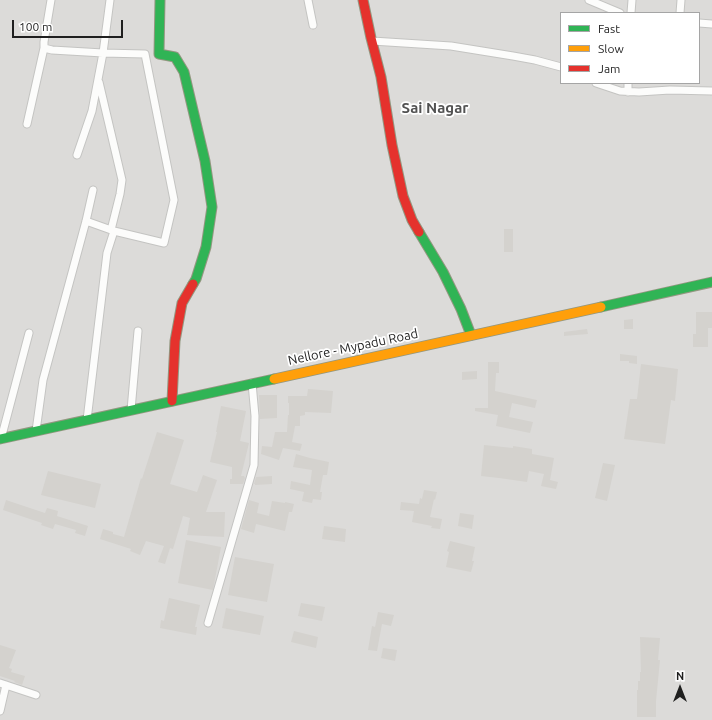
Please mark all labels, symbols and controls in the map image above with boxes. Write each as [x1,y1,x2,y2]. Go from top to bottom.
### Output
scale bar [14,12,125,38]
legend [560,12,700,84]
text: 100 m [19,20,52,33]
text: Fast [598,22,620,35]
text: Slow [598,42,624,55]
text: Jam [598,62,620,75]
district label: Sai Nagar [401,99,469,117]
street label: Nellore - Mypadu Road [287,326,419,368]
north arrow [660,668,700,708]
text: N [676,670,684,682]

